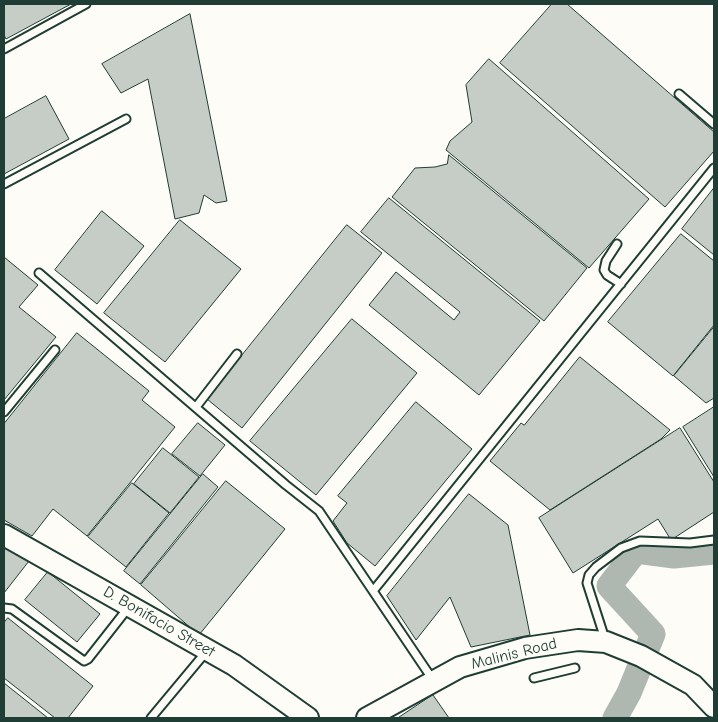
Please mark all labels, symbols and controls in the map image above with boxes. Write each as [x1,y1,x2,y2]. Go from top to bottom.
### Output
street label: D. Bonifacio Street [100,582,218,662]
street label: Malinis Road [469,634,559,674]

